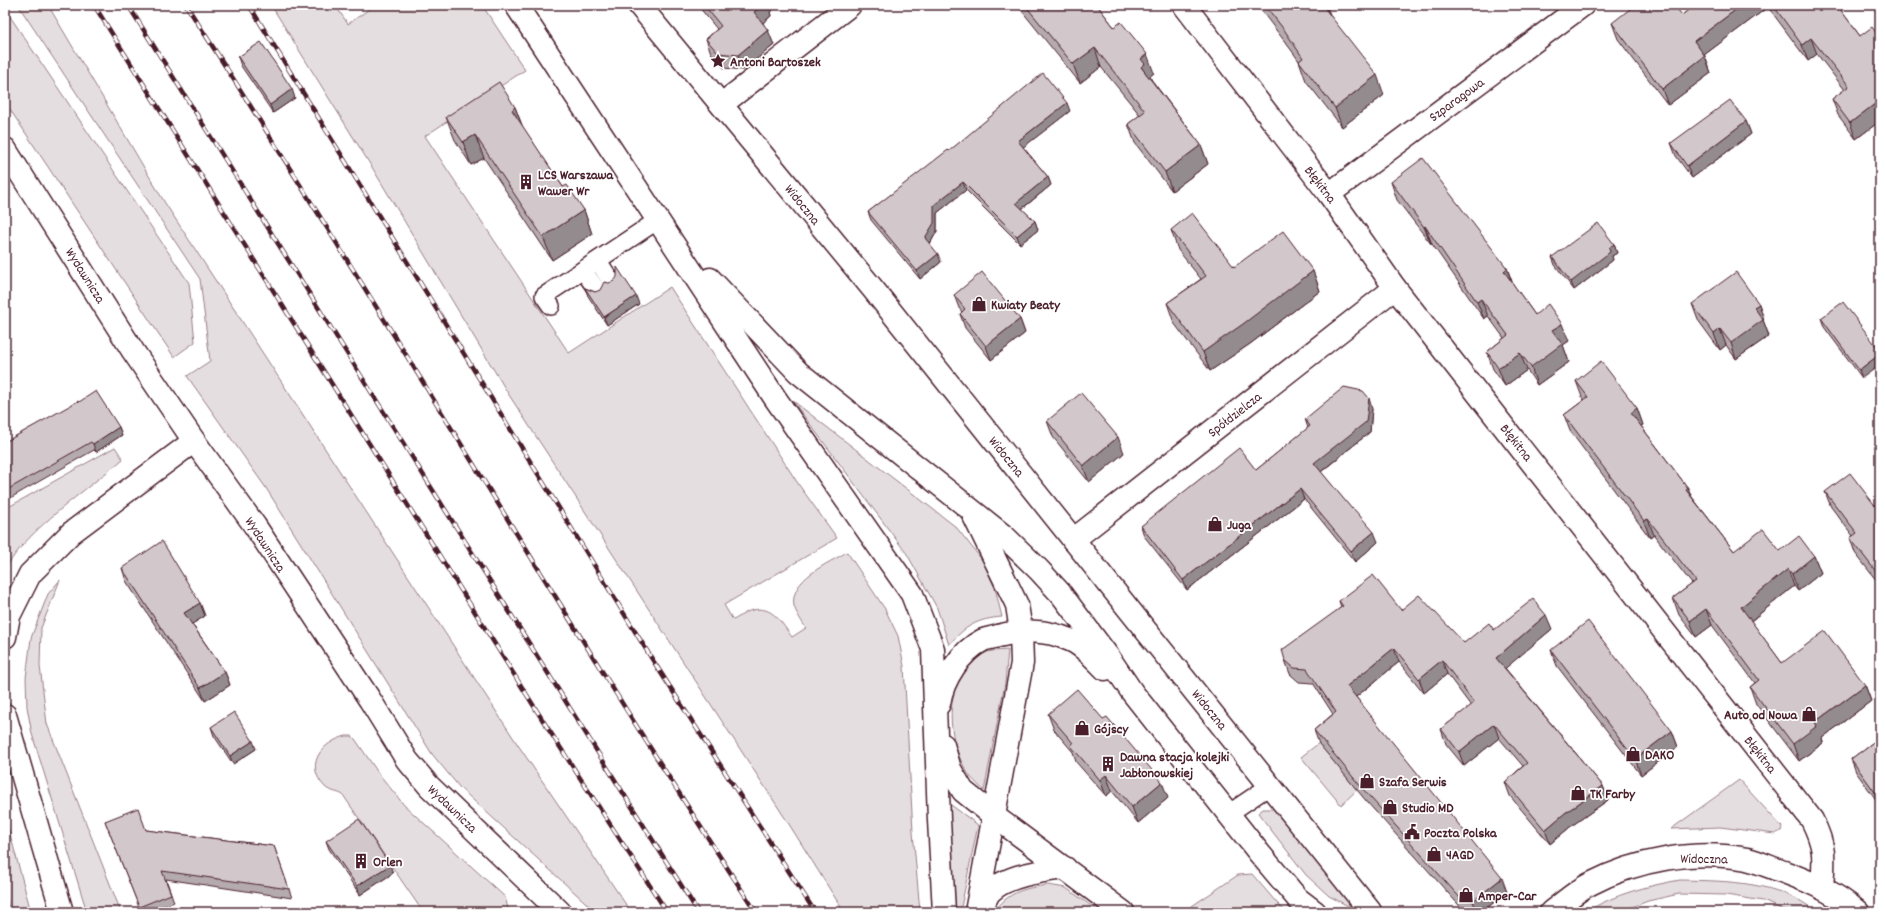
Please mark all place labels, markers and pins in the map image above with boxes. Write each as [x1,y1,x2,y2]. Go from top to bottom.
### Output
place icon: Antoni Bartoszek [709,52,727,70]
place label: Antoni Bartoszek [730,53,821,73]
place label: LCS Warszawa Wawer Wr [538,166,615,202]
building icon: LCS Warszawa Wawer Wr [517,173,535,191]
shop icon: Kwiaty Beaty [970,295,988,313]
place label: Kwiaty Beaty [991,296,1061,316]
shop icon: Juga [1206,515,1224,533]
place label: Juga [1227,516,1252,536]
shop icon: Auto od Nowa [1800,705,1818,723]
place label: Auto od Nowa [1724,706,1798,726]
shop icon: Gójscy [1073,719,1091,737]
place label: Gójscy [1094,720,1129,740]
shop icon: DAKO [1624,745,1642,763]
place label: DAKO [1645,746,1674,766]
place label: Dawna stacja kolejki Jabłonowskiej [1120,748,1230,784]
building icon: Dawna stacja kolejki Jabłonowskiej [1099,755,1117,773]
shop icon: Szafa Serwis [1358,772,1376,790]
place label: Szafa Serwis [1379,773,1447,793]
shop icon: TK Farby [1569,784,1587,802]
place label: TK Farby [1590,785,1636,805]
shop icon: Studio MD [1381,798,1399,816]
place label: Studio MD [1402,799,1454,819]
public building icon: Poczta Polska [1403,823,1421,841]
place label: Poczta Polska [1424,824,1498,844]
shop icon: 4AGD [1425,845,1443,863]
place label: 4AGD [1446,846,1475,866]
building icon: Orlen [352,852,370,870]
place label: Orlen [373,853,403,873]
shop icon: Amper-Car [1457,886,1475,904]
place label: Amper-Car [1478,887,1537,907]

